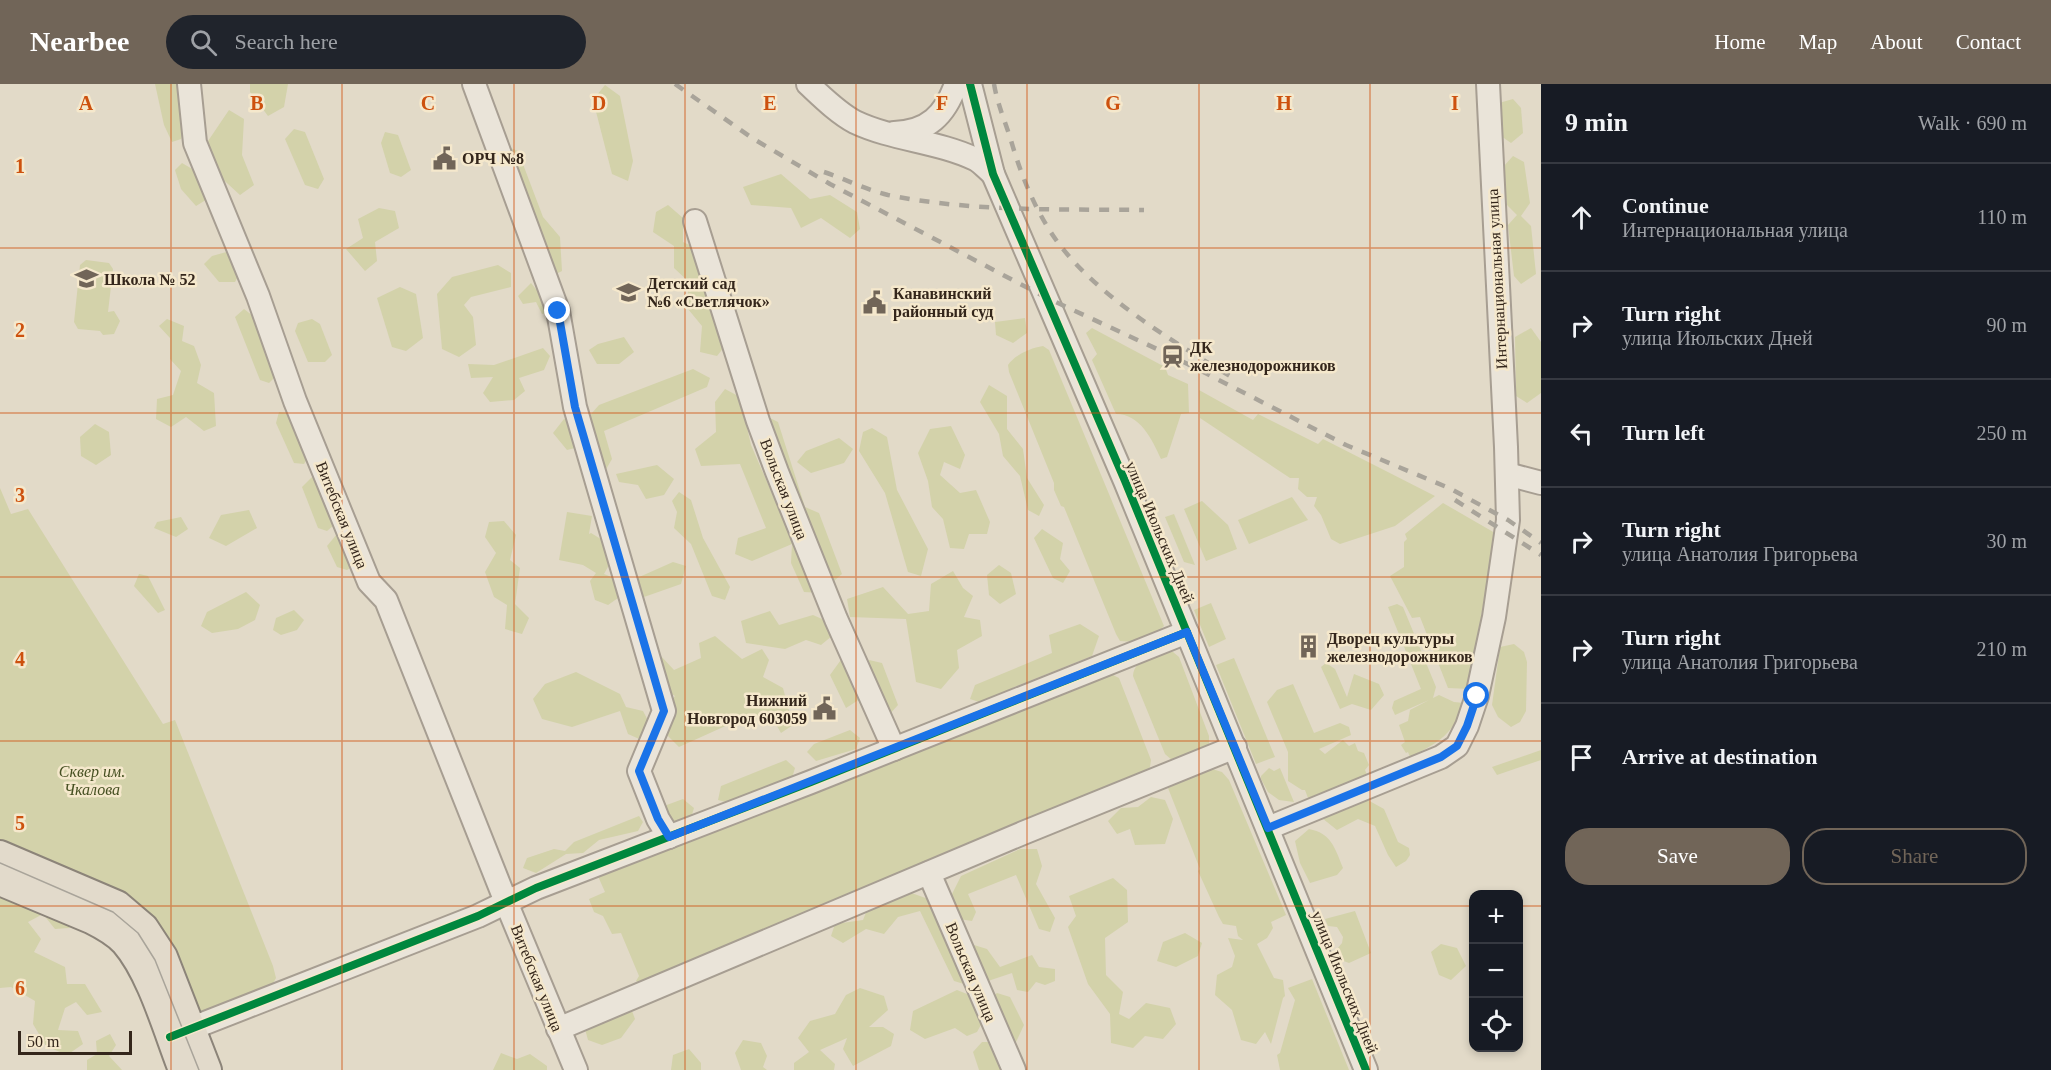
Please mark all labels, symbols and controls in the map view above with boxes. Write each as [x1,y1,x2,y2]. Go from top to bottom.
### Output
search box [166,15,586,69]
text: Nearbee [30,26,130,57]
icon: search [187,26,220,59]
text: Search here [235,29,338,54]
text: Home [1714,30,1766,54]
text: Map [1799,30,1837,54]
text: About [1870,30,1923,54]
text: Contact [1956,30,2021,54]
text: A [79,92,94,114]
text: B [250,92,264,114]
text: C [421,92,435,114]
text: D [592,92,606,114]
text: E [763,92,777,114]
text: F [936,92,948,114]
text: G [1105,92,1121,114]
text: H [1276,92,1292,114]
text: I [1451,92,1459,114]
text: 9 min [1565,108,1628,137]
text: Walk · 690 m [1918,112,2027,134]
public building icon: ОРЧ №8 [431,145,457,171]
place label: ОРЧ №8 [462,150,524,167]
text: 1 [15,155,25,177]
street label: Интернациональная улица [1484,188,1511,370]
text: Continue [1622,193,1709,218]
icon: ahead [1565,201,1598,234]
text: 110 m [1977,206,2027,228]
text: Интернациональная улица [1622,219,1848,241]
school or university icon: Школа № 52 [73,266,99,292]
place label: Школа № 52 [104,271,195,288]
place label: Детский сад №6 «Светлячок» [647,275,770,310]
school or university icon: Детский сад №6 «Светлячок» [616,279,642,305]
place label: Канавинский районный суд [893,285,993,321]
public building icon: Канавинский районный суд [862,289,888,315]
route end [544,297,570,323]
text: Turn right [1622,301,1721,326]
icon: right [1565,309,1598,342]
text: 90 m [1986,314,2027,336]
text: 2 [15,319,25,341]
text: улица Июльских Дней [1622,327,1813,349]
place label: ДК железнодорожников [1190,339,1336,375]
station icon: ДК железнодорожников [1159,343,1185,369]
icon: left [1565,417,1598,450]
text: Turn left [1622,420,1705,445]
text: 250 m [1976,422,2027,444]
street label: Вольская улица [756,436,811,542]
street label: улица Июльских Дней [1121,458,1198,606]
street label: Витебская улица [312,459,371,571]
text: 3 [15,484,25,506]
text: Turn right [1622,517,1721,542]
icon: right [1565,525,1598,558]
text: 30 m [1986,530,2027,552]
text: улица Анатолия Григорьева [1622,543,1858,565]
text: Turn right [1622,625,1721,650]
place label: Дворец культуры железнодорожников [1327,630,1473,666]
icon: right [1565,633,1598,666]
building icon: Дворец культуры железнодорожников [1296,634,1322,660]
text: 210 m [1976,638,2027,660]
text: 4 [15,648,25,670]
text: улица Анатолия Григорьева [1622,651,1858,673]
route start [1463,682,1489,708]
place label: Нижний Новгород 603059 [687,692,807,728]
public building icon: Нижний Новгород 603059 [812,696,838,722]
icon: arrive [1565,741,1598,774]
text: Arrive at destination [1622,744,1818,769]
park label: Сквер им. Чкалова [59,763,125,798]
text: 5 [15,812,25,834]
button: Save [1565,828,1790,885]
button: Share [1802,828,2027,885]
map controls [1469,890,1523,1052]
button: + [1469,890,1523,944]
street label: улица Июльских Дней [1308,908,1382,1057]
street label: Вольская улица [941,920,1000,1025]
street label: Витебская улица [507,922,566,1034]
button: − [1469,944,1523,998]
text: 6 [15,977,25,999]
button: locate [1469,998,1523,1052]
scale bar [18,1028,132,1056]
text: 50 m [27,1033,59,1050]

